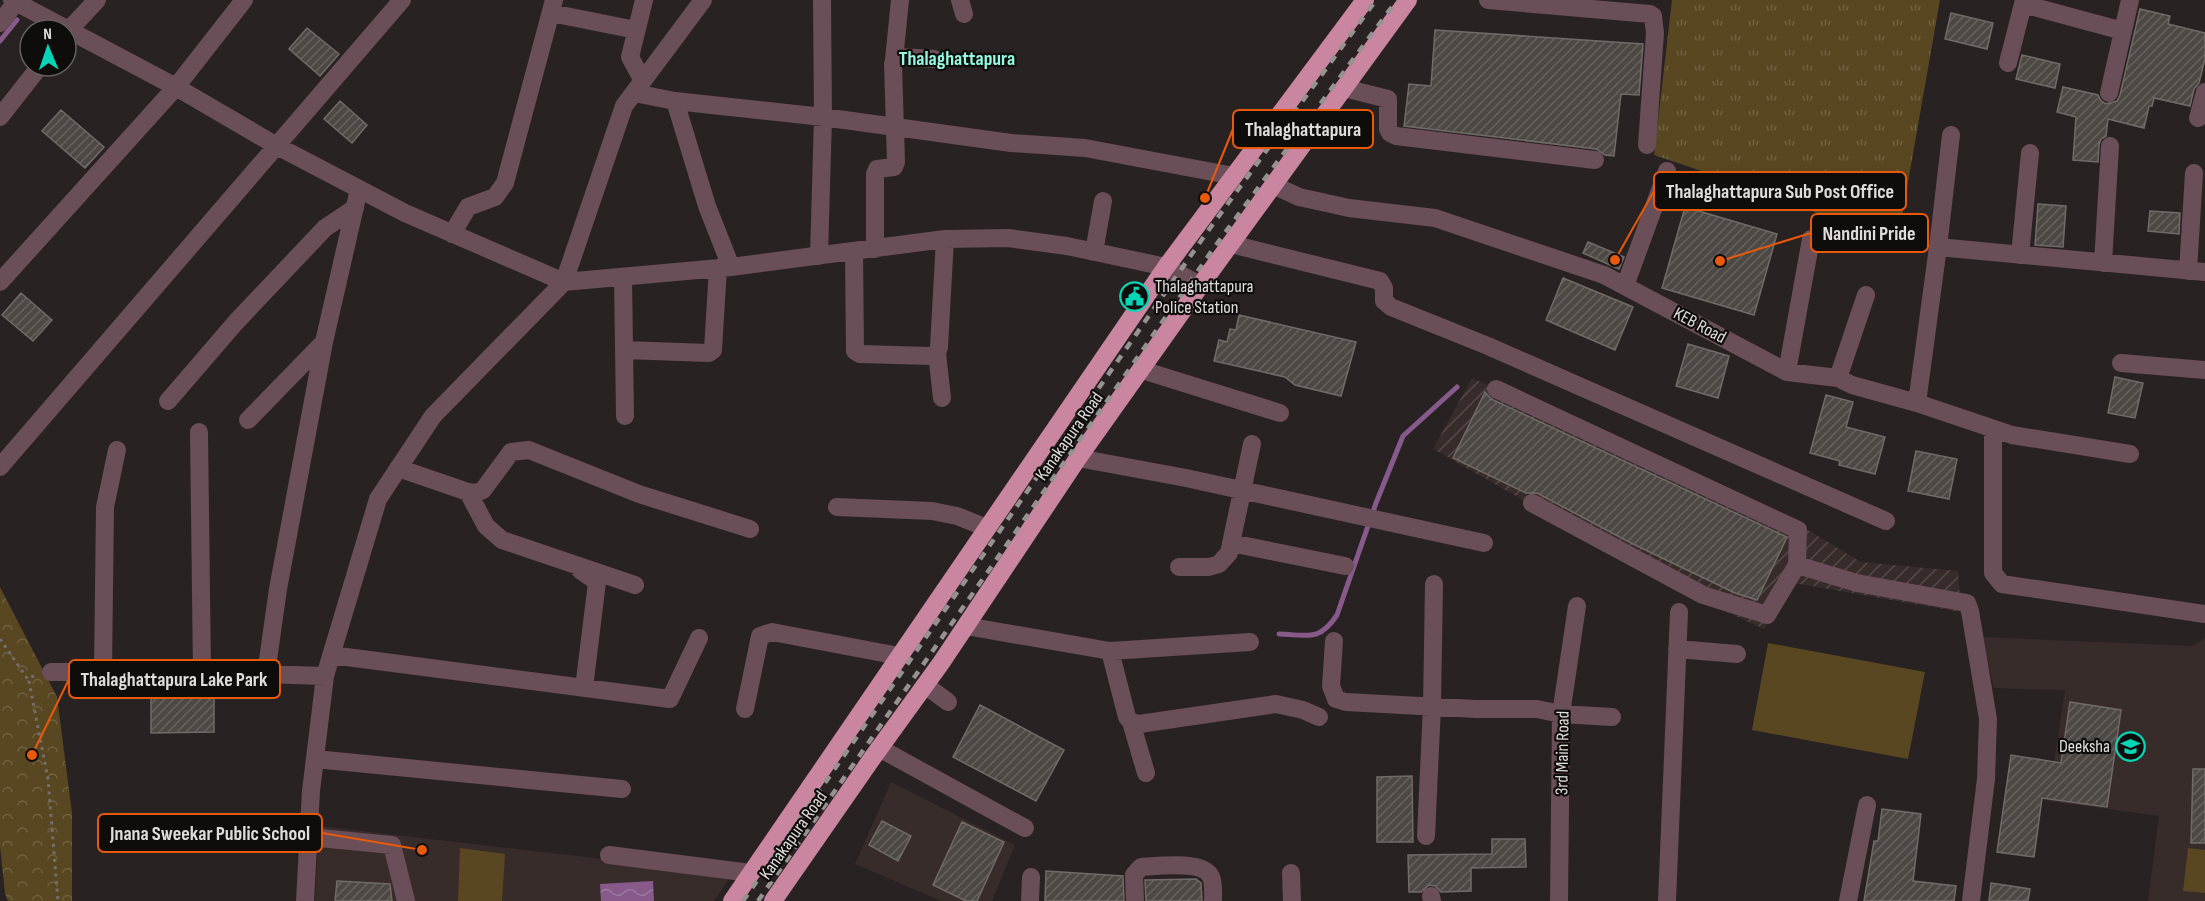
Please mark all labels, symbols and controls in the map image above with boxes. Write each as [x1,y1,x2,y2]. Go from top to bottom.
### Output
north arrow [18,18,78,78]
text: N [43,25,52,44]
district label: Thalaghattapura [899,47,1015,71]
callout: Thalaghattapura [1233,110,1373,148]
text: Thalaghattapura [1245,118,1361,142]
callout: Thalaghattapura Sub Post Office [1654,172,1906,210]
text: Thalaghattapura Sub Post Office [1666,180,1894,204]
callout: Nandini Pride [1811,214,1928,252]
text: Nandini Pride [1822,222,1916,246]
place label: Thalaghattapura Police Station [1155,276,1254,318]
public building icon: Thalaghattapura Police Station [1118,280,1150,312]
street label: KEB Road [1670,303,1730,348]
street label: Kanakapura Road [1031,388,1108,485]
callout: Thalaghattapura Lake Park [69,660,280,698]
text: Thalaghattapura Lake Park [81,668,268,692]
street label: 3rd Main Road [1551,711,1574,795]
school or university icon: Deeksha [2115,730,2147,762]
place label: Deeksha [2059,736,2110,757]
street label: Kanakapura Road [755,787,832,884]
callout: Jnana Sweekar Public School [98,814,322,852]
text: Jnana Sweekar Public School [109,822,310,846]

